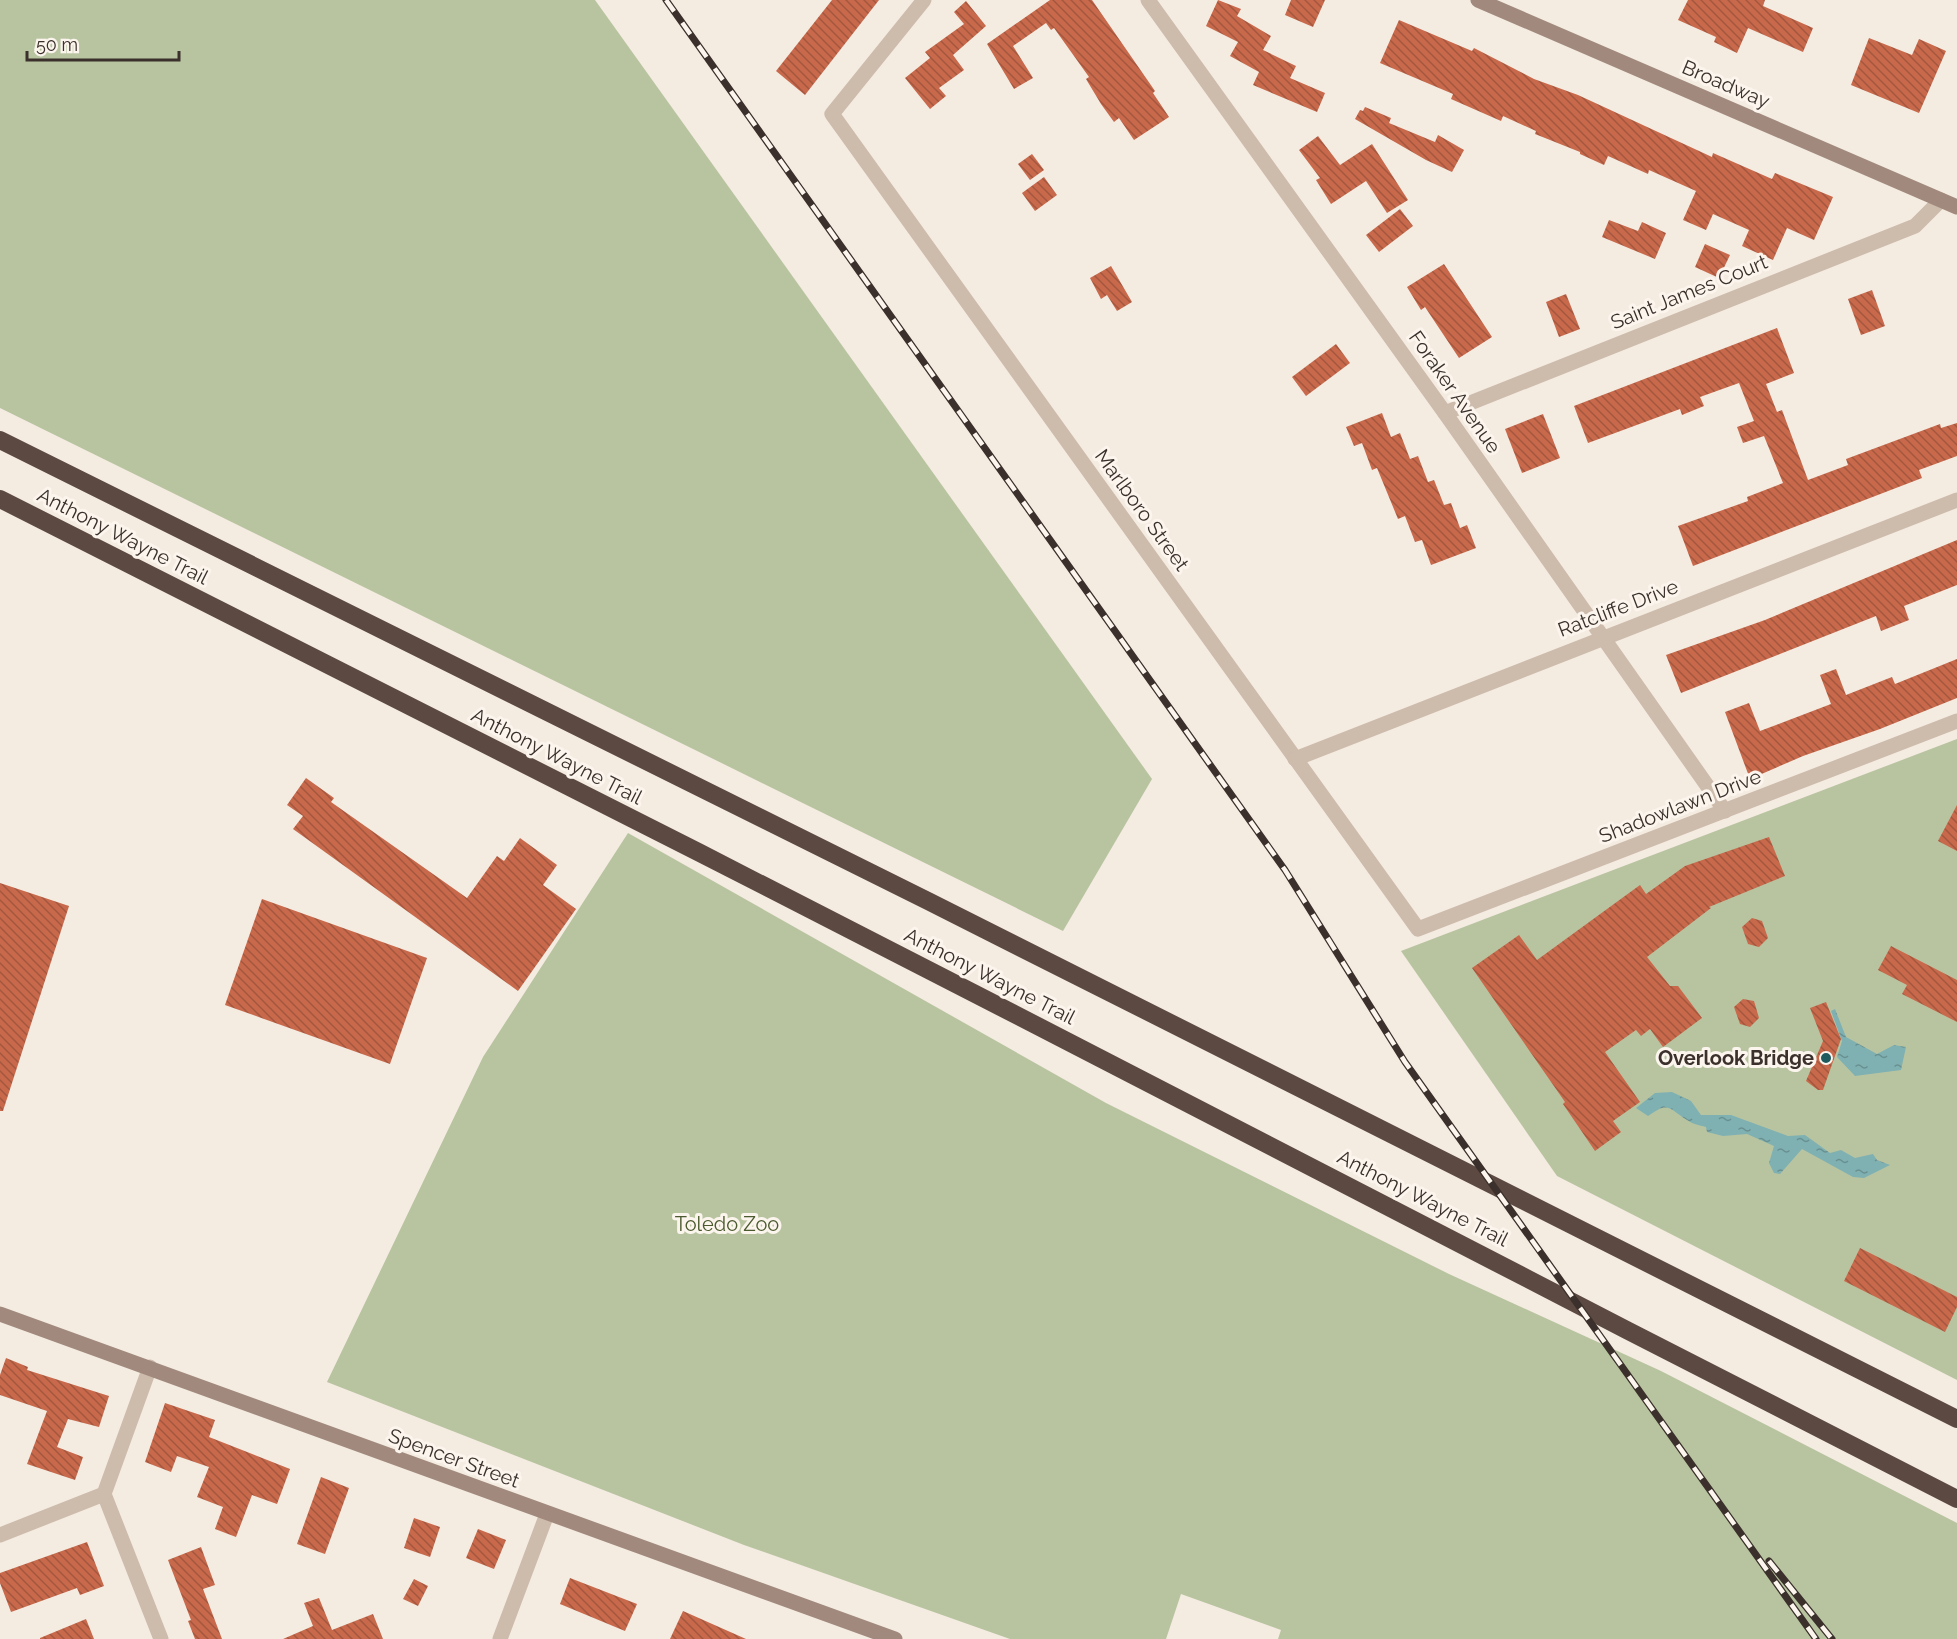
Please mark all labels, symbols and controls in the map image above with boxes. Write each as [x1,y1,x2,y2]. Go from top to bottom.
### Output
scale bar [27,24,178,62]
text: 50 m [36,34,78,55]
street label: Broadway [1679,55,1773,113]
street label: Saint James Court [1607,250,1771,334]
street label: Foraker Avenue [1404,326,1506,458]
street label: Marlboro Street [1090,445,1194,576]
street label: Anthony Wayne Trail [33,482,213,590]
street label: Ratcliffe Drive [1554,574,1682,642]
street label: Anthony Wayne Trail [467,702,647,810]
street label: Shadowlawn Drive [1596,764,1765,848]
street label: Anthony Wayne Trail [900,922,1080,1030]
place label: Overlook Bridge [1658,1046,1814,1070]
marker: Overlook Bridge [1819,1051,1833,1065]
street label: Anthony Wayne Trail [1333,1144,1513,1252]
park label: Toledo Zoo [675,1212,779,1236]
street label: Spencer Street [385,1423,523,1493]

